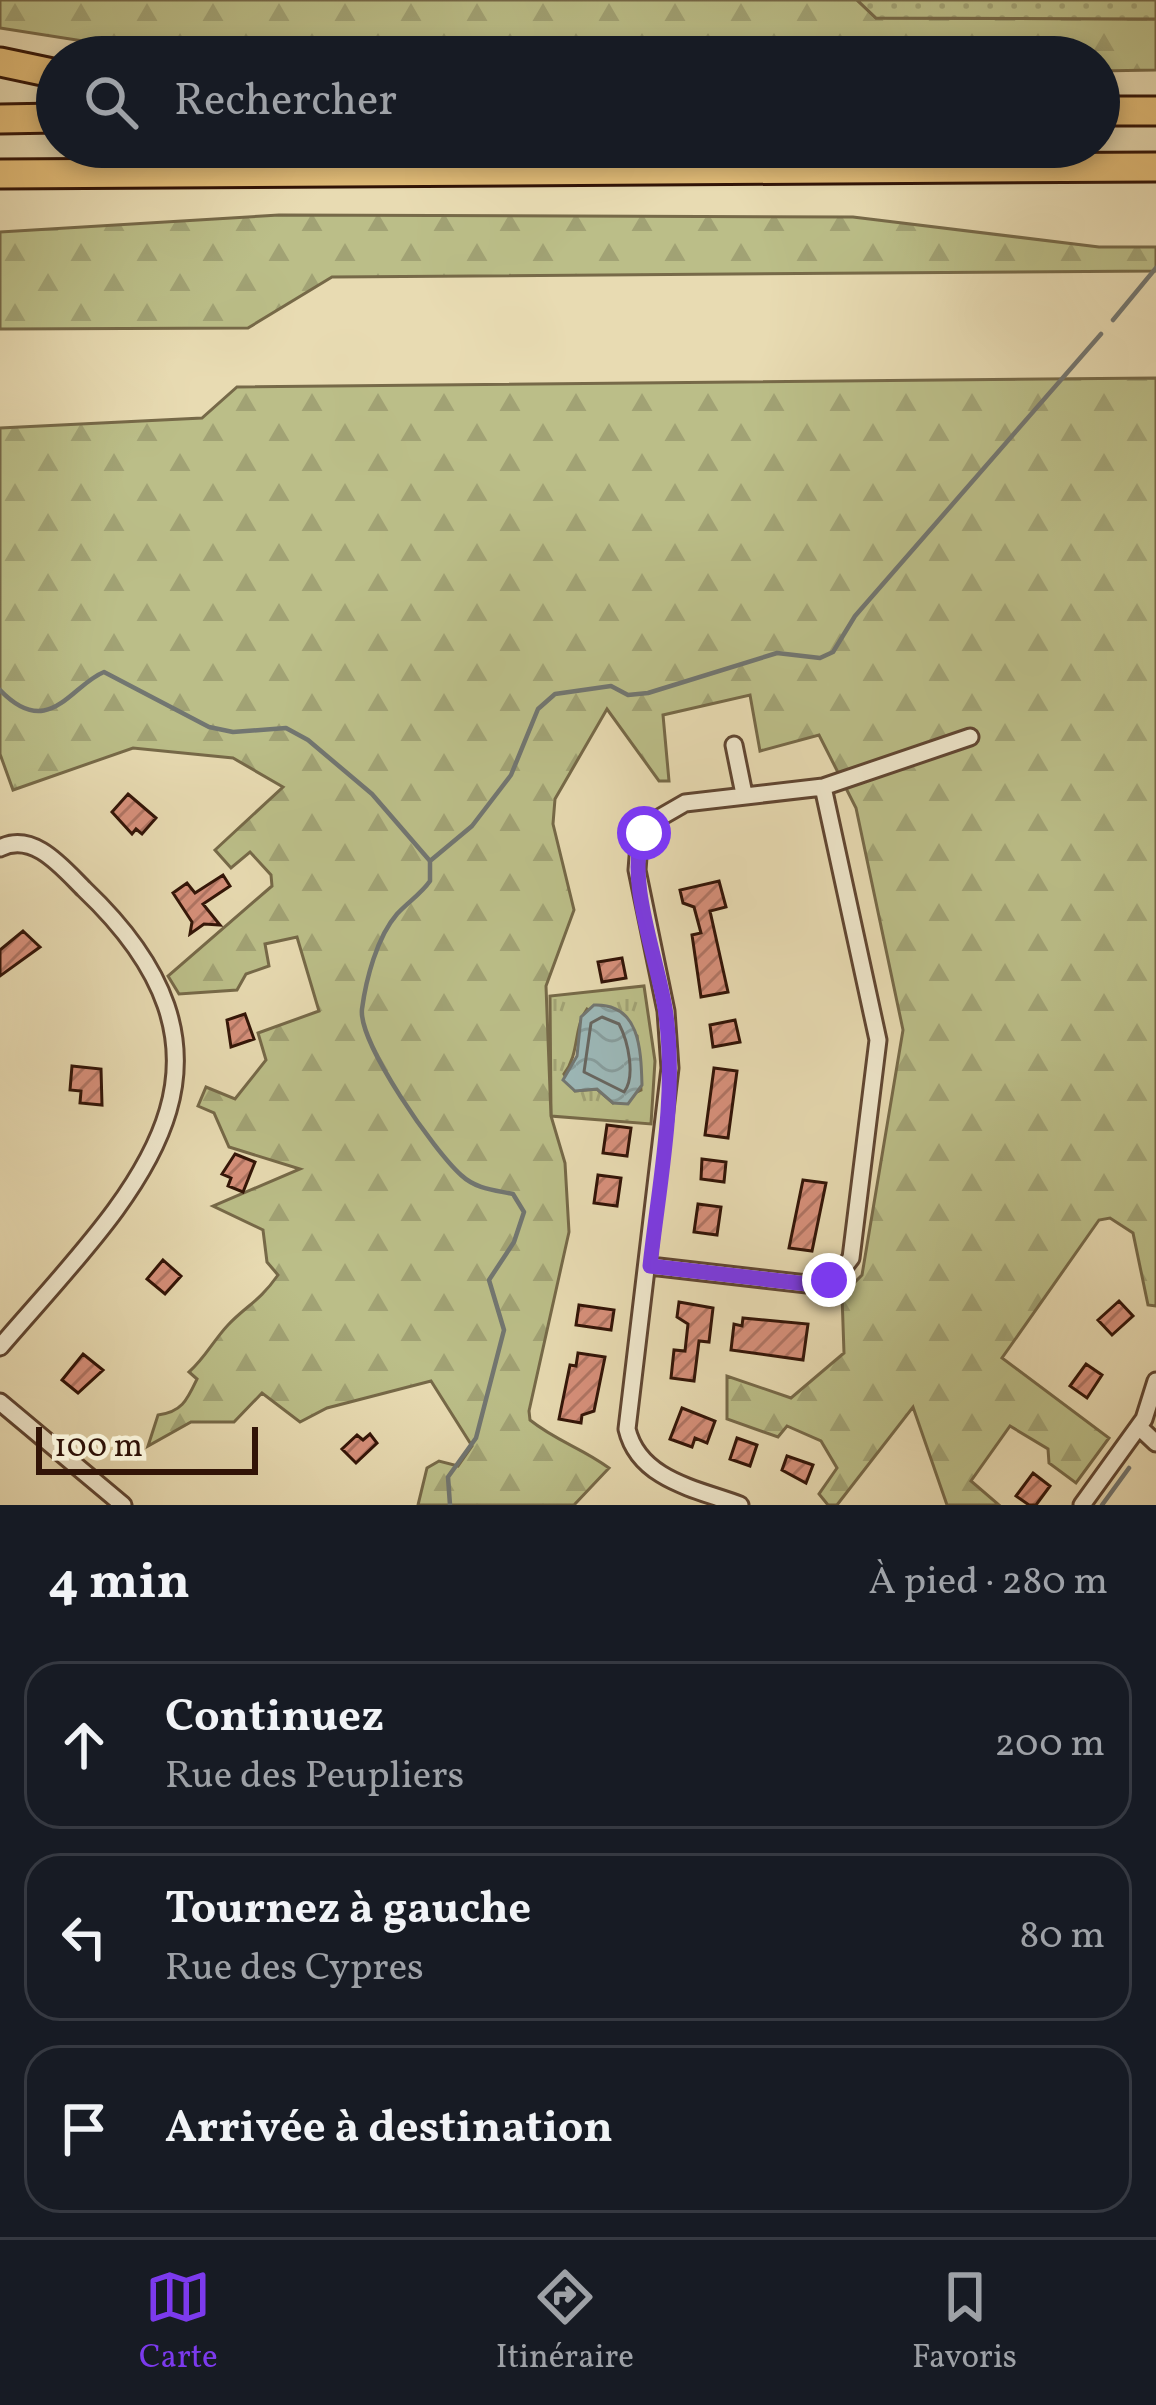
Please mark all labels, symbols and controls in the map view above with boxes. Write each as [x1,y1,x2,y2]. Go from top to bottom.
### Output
search box [36,36,1120,168]
icon: search [78,69,144,135]
text: Rechercher [174,71,397,134]
route start [617,806,671,860]
route end [802,1253,856,1307]
scale bar [36,1421,258,1474]
text: 100 m [54,1425,143,1471]
text: 4 min [48,1548,190,1619]
text: À pied · 280 m [868,1556,1108,1610]
text: Continuez [165,1687,384,1750]
icon: ahead [51,1712,117,1778]
text: 200 m [994,1718,1105,1772]
text: Rue des Peupliers [165,1750,464,1804]
text: Tournez à gauche [165,1879,531,1942]
icon: left [51,1904,117,1970]
text: 80 m [1019,1910,1105,1964]
text: Rue des Cypres [165,1942,424,1996]
icon: arrive [51,2096,117,2162]
text: Arrivée à destination [165,2098,613,2161]
tab: Carte [139,2264,218,2382]
tab: Itinéraire [496,2264,634,2382]
tab: Favoris [912,2264,1017,2382]

